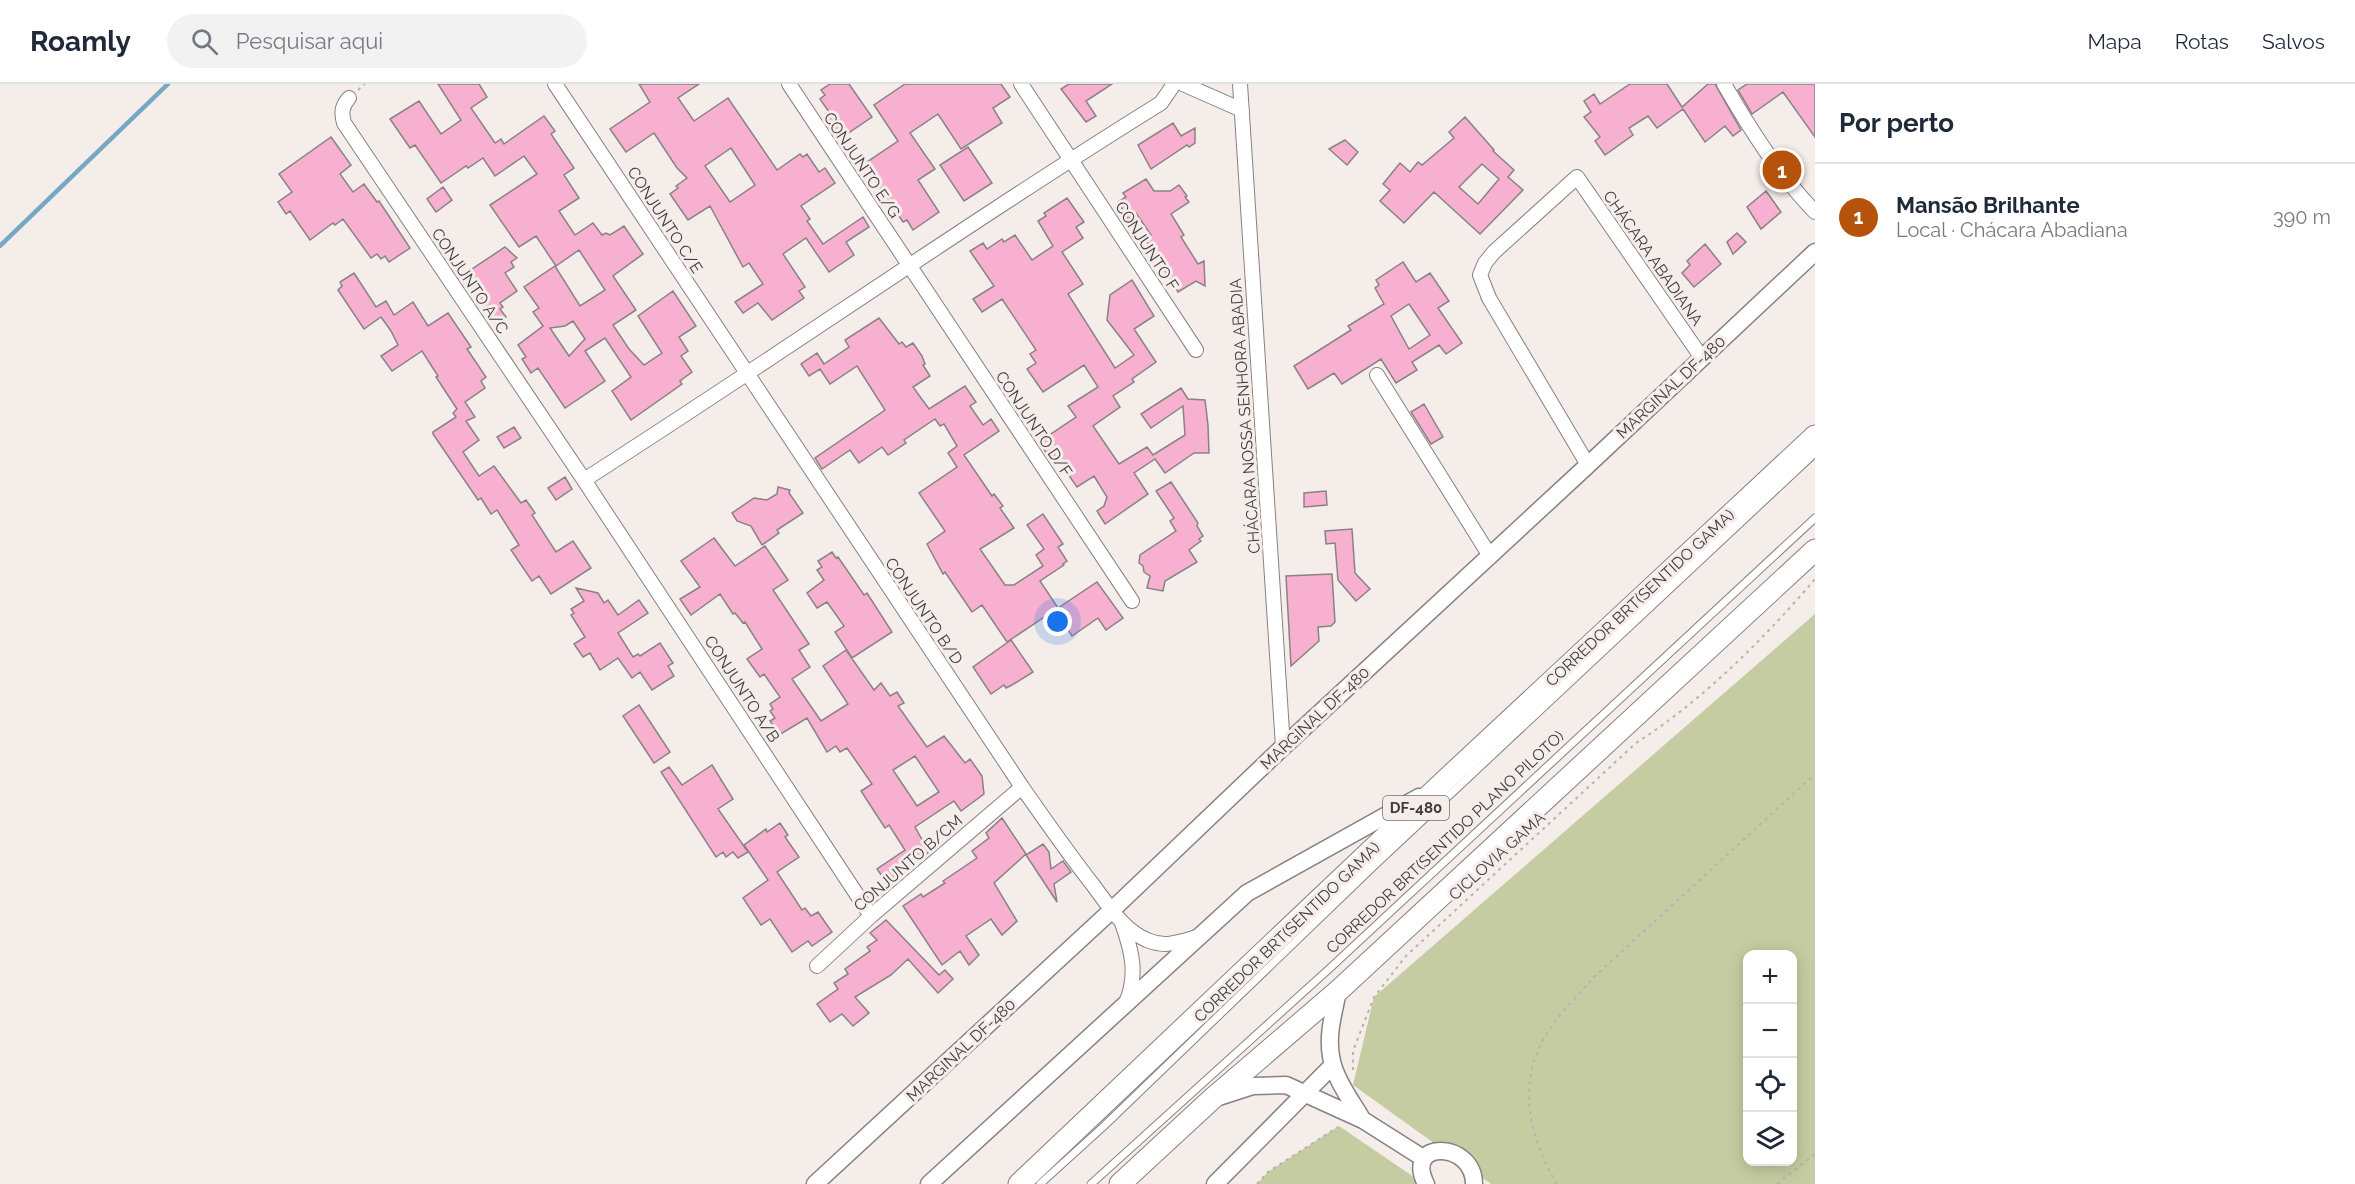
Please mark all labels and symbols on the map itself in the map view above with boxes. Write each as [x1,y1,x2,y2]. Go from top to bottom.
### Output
street label: CONJUNTO E/G [820,109,904,221]
pin: 1 [1762,148,1802,193]
street label: CONJUNTO C/E [623,163,707,277]
street label: CHÁCARA ABADIANA [1599,186,1708,329]
street label: CONJUNTO F [1111,198,1183,294]
street label: CONJUNTO A/C [428,225,512,337]
street label: CHÁCARA NOSSA SENHORA ABADIA [1225,278,1264,554]
street label: MARGINAL DF-480 [1613,332,1729,442]
street label: CONJUNTO D/F [992,368,1076,480]
street label: CORREDOR BRT(SENTIDO GAMA) [1542,505,1738,691]
street label: CONJUNTO B/D [881,554,967,668]
your location [1043,607,1072,636]
street label: CONJUNTO A/B [700,632,784,746]
street label: MARGINAL DF-480 [1257,663,1373,773]
street label: CORREDOR BRT(SENTIDO PLANO PILOTO) [1322,727,1568,957]
road number: DF-480 [1383,796,1449,820]
street label: CICLOVIA GAMA [1445,808,1549,904]
street label: CONJUNTO B/CM [850,811,966,915]
street label: CORREDOR BRT(SENTIDO GAMA) [1190,838,1384,1026]
street label: MARGINAL DF-480 [903,995,1019,1105]

